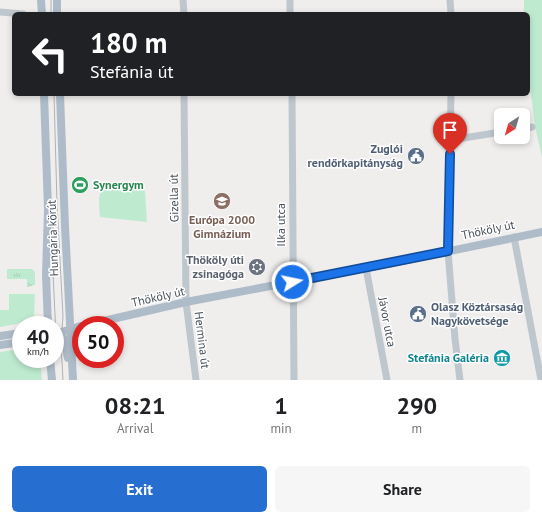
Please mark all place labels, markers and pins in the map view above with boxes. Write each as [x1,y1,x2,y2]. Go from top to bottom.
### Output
pin [433,113,467,154]
place label: Zuglói rendőrkapitányság [308,141,403,170]
public building icon: Zuglói rendőrkapitányság [406,146,426,166]
sports icon: Synergym [70,175,90,195]
place label: Synergym [93,177,144,192]
school or university icon: Európa 2000 Gimnázium [212,191,232,211]
place label: Európa 2000 Gimnázium [189,212,255,241]
place label: Thököly úti zsinagóga [186,252,244,281]
synagogue icon: Thököly úti zsinagóga [247,257,267,277]
place label: Olasz Köztársaság Nagykövetsége [431,299,523,328]
public building icon: Olasz Köztársaság Nagykövetsége [408,304,428,324]
museum icon: Stefánia Galéria [492,348,512,368]
place label: Stefánia Galéria [408,350,489,365]

